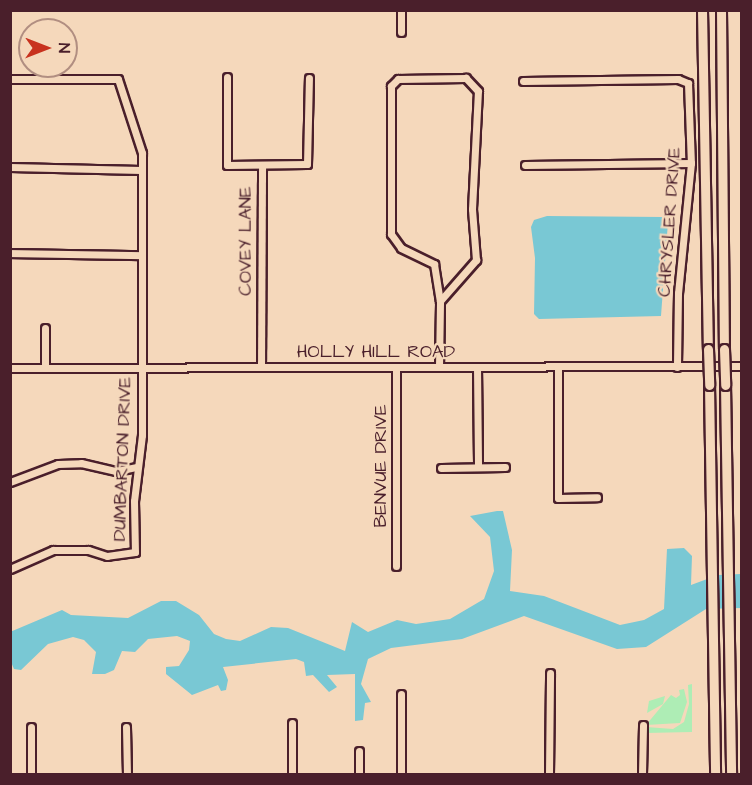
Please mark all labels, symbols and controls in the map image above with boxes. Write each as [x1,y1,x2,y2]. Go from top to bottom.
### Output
north arrow [18,18,78,78]
text: N [53,43,75,53]
street label: CHRYSLER DRIVE [654,146,686,298]
street label: COVEY LANE [235,186,257,296]
street label: HOLLY HILL ROAD [297,341,455,363]
street label: DUMBARTON DRIVE [109,376,137,542]
street label: BENVUE DRIVE [370,404,392,528]

